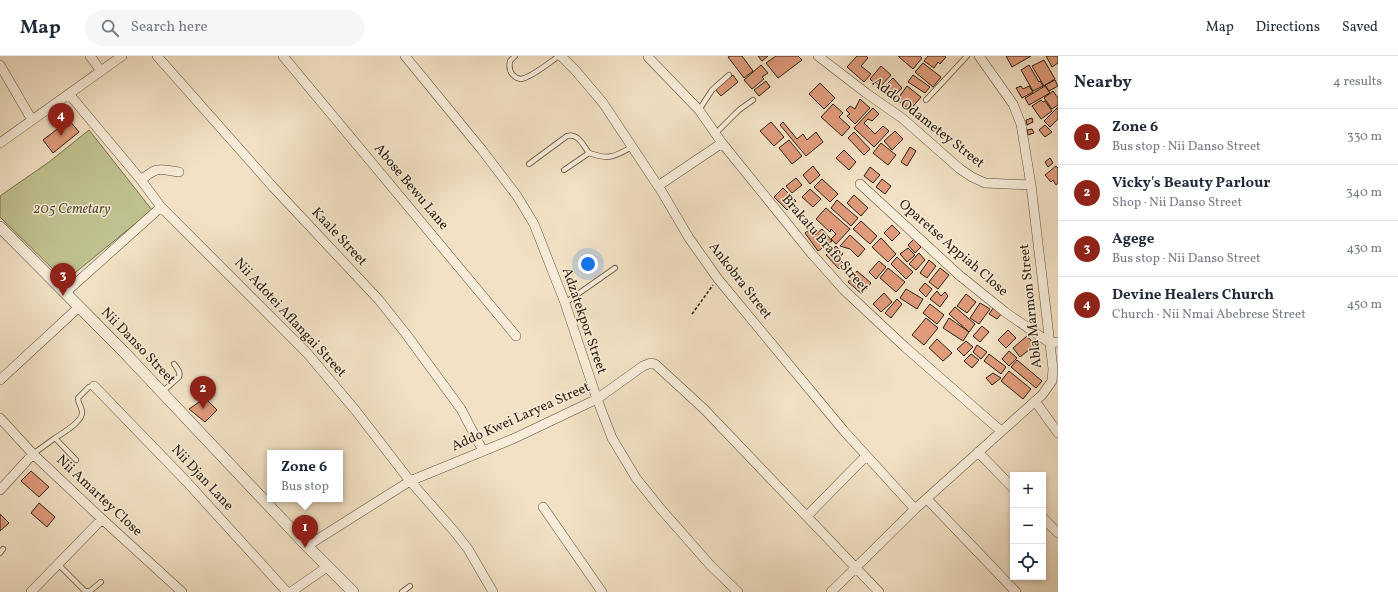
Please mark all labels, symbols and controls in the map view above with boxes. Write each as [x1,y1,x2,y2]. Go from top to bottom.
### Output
search box [85,10,365,46]
text: Map [20,15,61,41]
icon: search [99,17,121,39]
text: Search here [131,17,208,38]
text: Map [1206,18,1234,37]
text: Directions [1256,18,1320,37]
text: Saved [1342,18,1378,37]
text: Nearby [1074,71,1132,94]
street label: Addo Odametey Street [868,73,988,173]
text: 4 results [1333,73,1382,91]
pin: 4 [48,103,74,136]
text: Zone 6 [1112,117,1158,138]
text: 1 [1084,128,1090,146]
text: 330 m [1347,128,1382,146]
text: Bus stop · Nii Danso Street [1112,138,1261,156]
street label: Abose Bewu Lane [369,140,453,234]
text: Vicky's Beauty Parlour [1112,173,1270,194]
text: 2 [1084,184,1090,202]
text: 340 m [1346,184,1382,202]
street label: Brakatu Brafo Street [777,191,873,297]
text: Shop · Nii Danso Street [1112,194,1242,212]
street label: Oparetse Appiah Close [894,195,1012,301]
park label: 205 Cemetary [33,200,111,219]
street label: Kaale Street [307,204,371,271]
text: Agege [1112,229,1154,250]
street label: Ankobra Street [704,239,776,324]
text: 3 [1084,240,1090,258]
text: 430 m [1346,240,1382,258]
street label: Abla Marmon Street [1015,243,1047,369]
text: Bus stop · Nii Danso Street [1112,250,1261,268]
street label: Nii Adotei Aflangai Street [230,254,350,382]
your location [578,254,598,274]
pin: 3 [50,263,76,296]
street label: Adzatekpor Street [557,265,611,377]
text: Devine Healers Church [1112,285,1274,306]
text: 4 [1083,296,1091,314]
text: 450 m [1347,296,1382,314]
street label: Nii Danso Street [96,303,180,389]
text: Church · Nii Nmai Abebrese Street [1112,306,1306,324]
pin: 2 [190,376,216,409]
street label: Addo Kwei Laryea Street [449,378,593,456]
street label: Nii Djan Lane [166,441,238,515]
popup [267,450,343,502]
street label: Nii Amartey Close [52,451,146,541]
text: Zone 6 [281,457,327,478]
map controls [1010,472,1046,580]
button: + [1010,472,1046,508]
text: Bus stop [281,478,329,496]
button: − [1010,508,1046,544]
pin: 1 [292,515,318,548]
button: locate [1010,544,1046,580]

